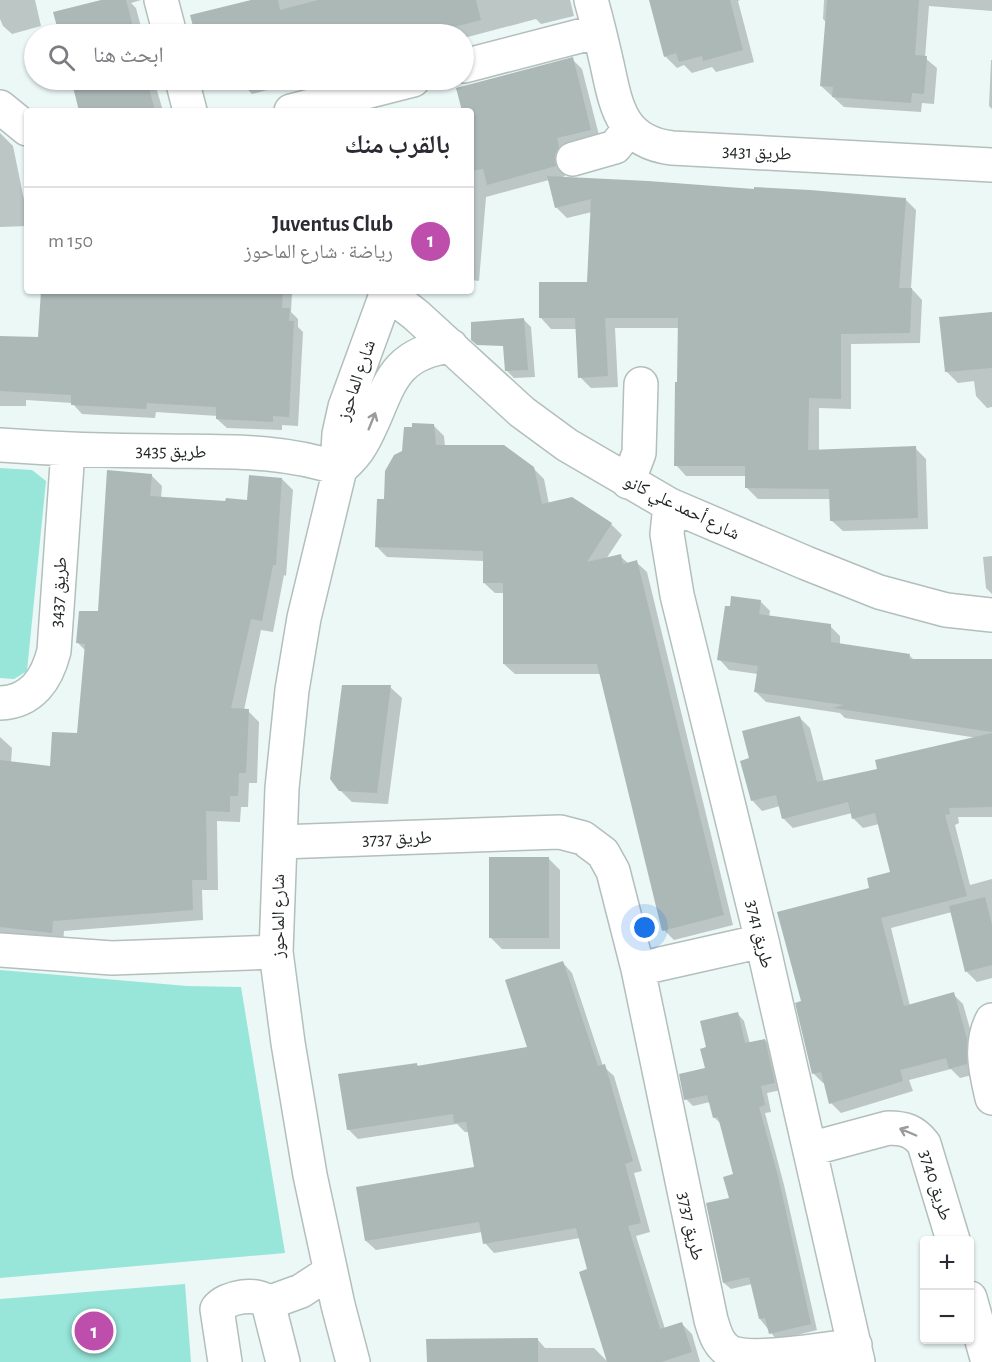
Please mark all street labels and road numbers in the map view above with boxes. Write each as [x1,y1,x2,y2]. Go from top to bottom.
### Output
street label: طريق 3431 [722,142,792,165]
street label: شارع الماحوز [334,338,380,424]
street label: طريق 3435 [135,442,207,463]
street label: شارع أحمد علي كانو [619,470,743,548]
street label: طريق 3437 [48,556,71,628]
street label: طريق 3737 [362,829,432,850]
street label: شارع الماحوز [270,874,289,959]
street label: طريق 3741 [741,898,776,970]
street label: طريق 3740 [915,1148,954,1223]
street label: طريق 3737 [673,1190,706,1262]

